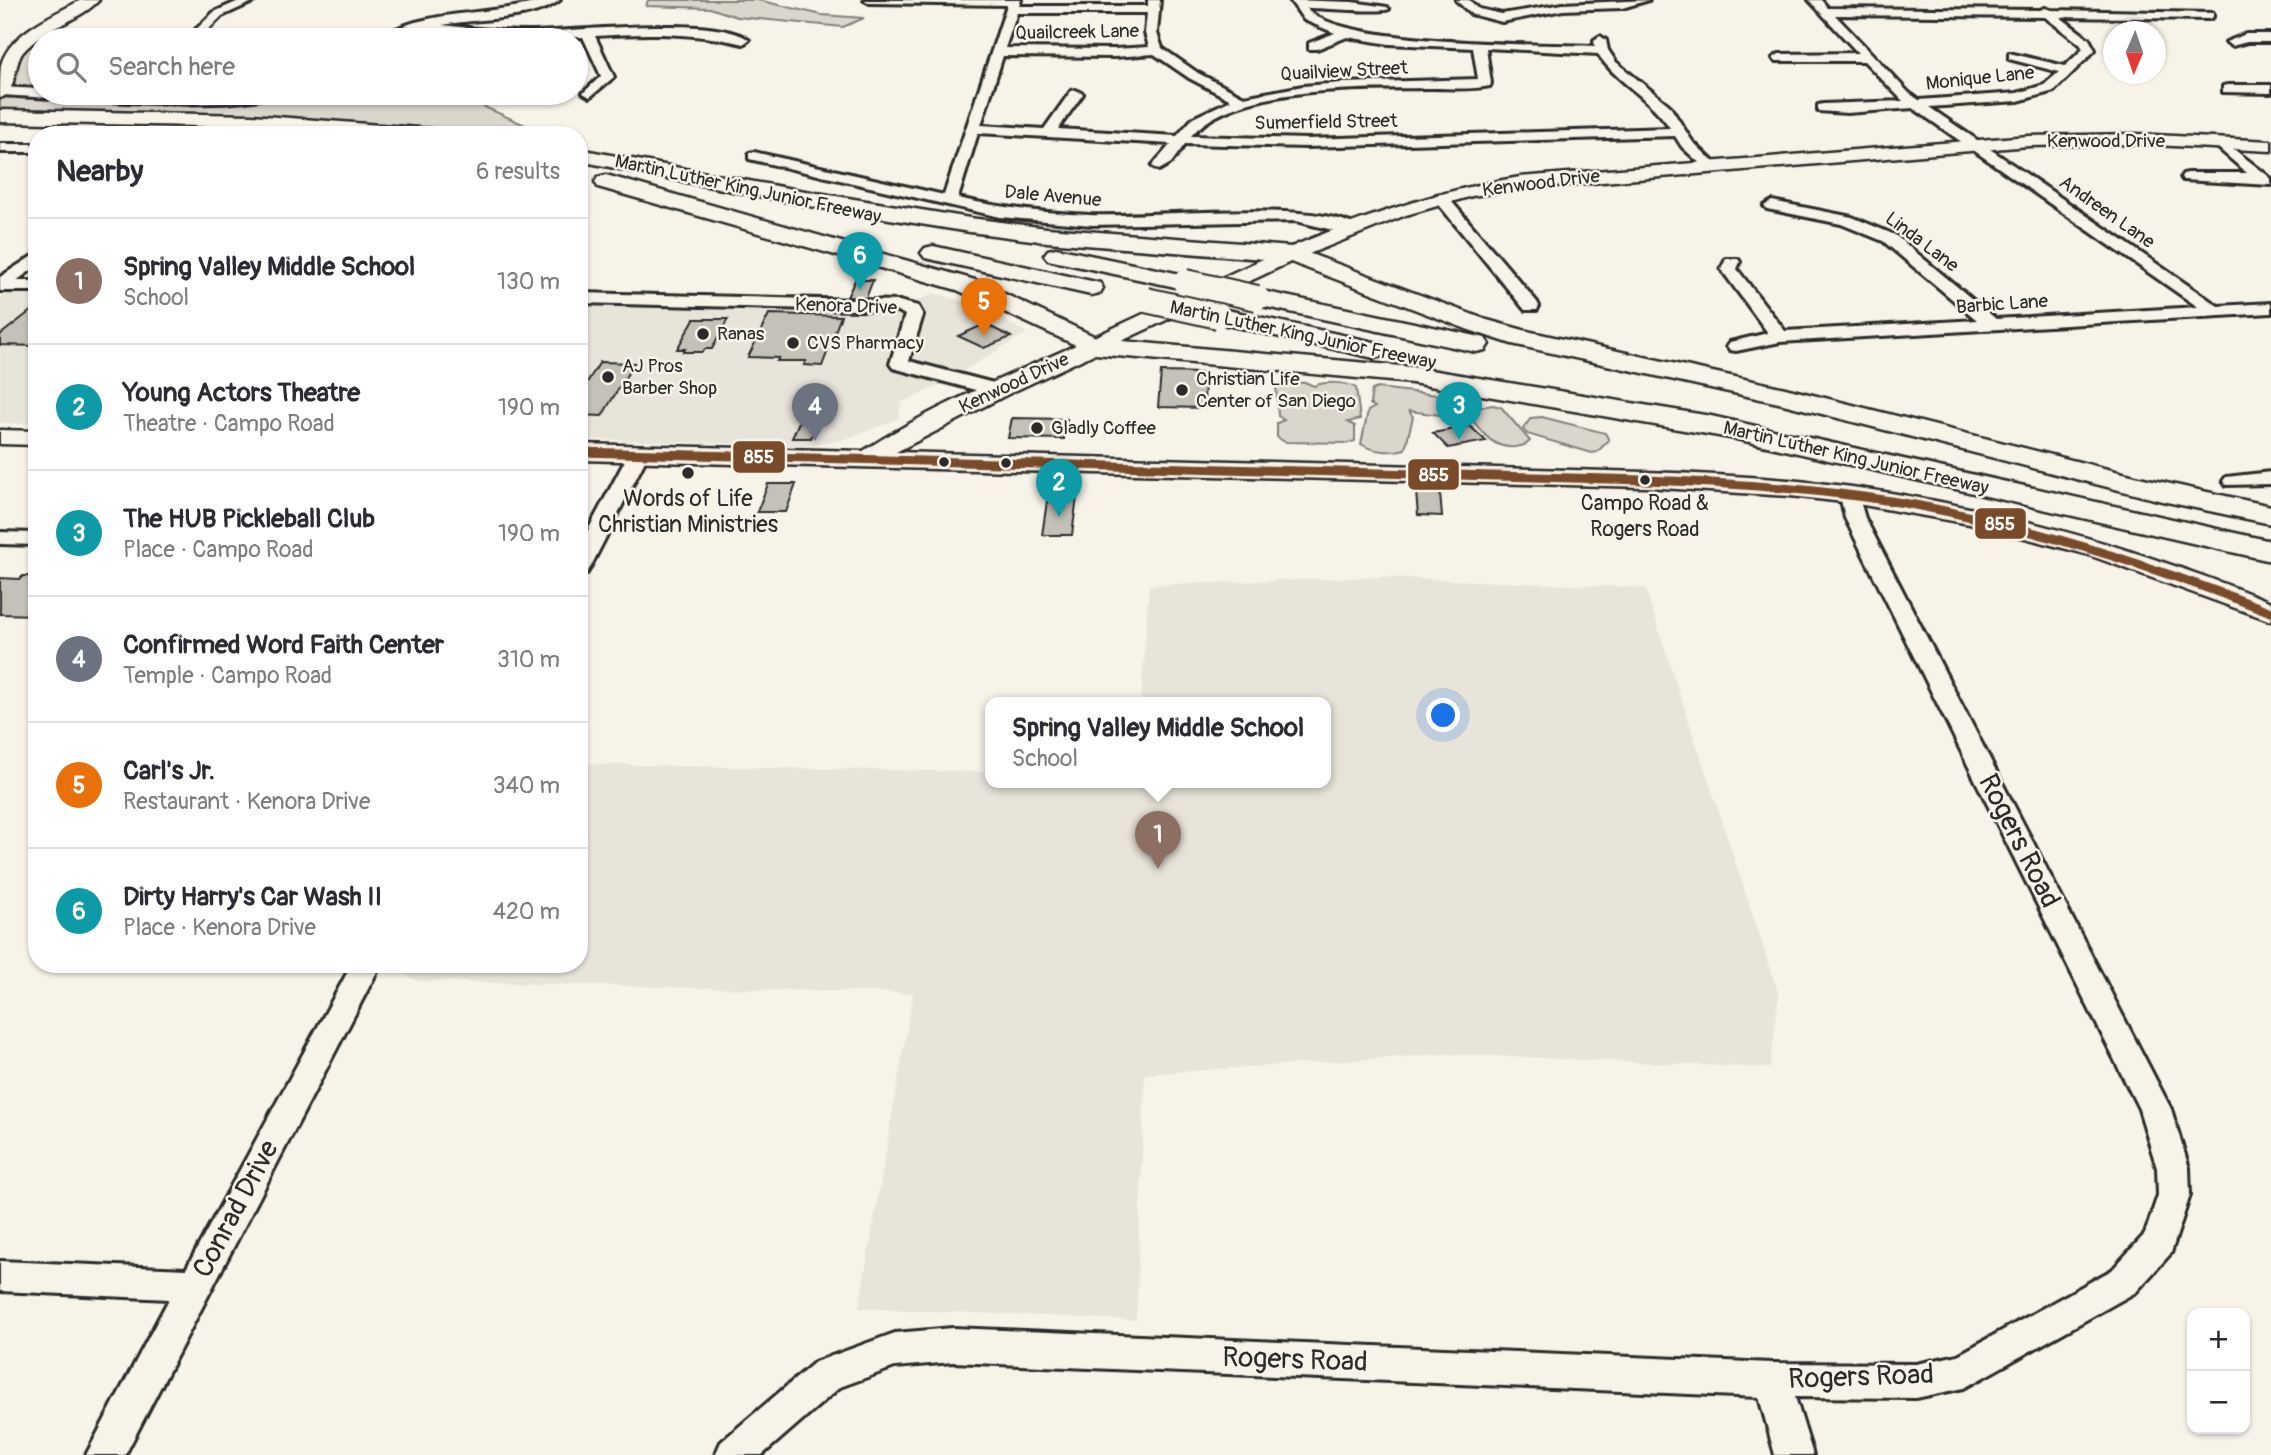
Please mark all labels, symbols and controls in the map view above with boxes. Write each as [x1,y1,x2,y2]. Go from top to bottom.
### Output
street label: Quailcreek Lane [1015,19,1140,45]
north arrow [2103,21,2166,84]
search box [28,28,588,105]
icon: search [52,48,90,86]
text: Search here [108,51,235,83]
street label: Quailview Street [1280,56,1409,86]
street label: Monique Lane [1925,60,2036,96]
street label: Sumerfield Street [1254,109,1398,135]
street label: Kenwood Drive [2047,129,2166,153]
street label: Martin Luther King Junior Freeway [613,149,883,229]
text: Nearby [56,153,143,190]
text: 6 results [476,157,560,186]
street label: Kenwood Drive [1481,164,1602,202]
street label: Andreen Lane [2055,170,2160,254]
street label: Dale Avenue [1004,180,1103,212]
street label: Linda Lane [1880,207,1964,278]
pin: 6 [837,232,883,290]
text: Spring Valley Middle School [123,251,415,283]
text: 1 [75,267,84,296]
text: 130 m [497,267,560,296]
pin: 5 [961,278,1007,336]
text: School [123,283,189,312]
street label: Barbic Lane [1955,289,2049,319]
street label: Kenora Drive [795,292,898,320]
street label: Martin Luther King Junior Freeway [1168,295,1438,375]
place label: Ranas [717,322,765,346]
marker: Ranas [695,326,711,342]
place label: CVS Pharmacy [807,331,924,355]
marker: CVS Pharmacy [785,335,801,351]
street label: Kenwood Drive [955,347,1073,419]
place label: AJ Pros Barber Shop [622,354,717,400]
place label: Christian Life Center of San Diego [1196,367,1356,413]
marker: AJ Pros Barber Shop [600,369,616,385]
text: Young Actors Theatre [123,377,360,409]
marker: Christian Life Center of San Diego [1174,382,1190,398]
pin: 3 [1436,382,1482,440]
pin: 4 [792,383,838,441]
text: 2 [73,393,85,422]
text: 190 m [498,393,560,422]
text: Theatre · Campo Road [123,409,335,438]
place label: Gladly Coffee [1051,416,1157,440]
street label: Martin Luther King Junior Freeway [1721,416,1991,500]
marker: Gladly Coffee [1029,420,1045,436]
line badge: 855 [732,440,786,474]
text: 855 [744,445,774,469]
unlabelled marker [937,455,951,469]
unlabelled marker [999,456,1013,470]
line badge: 855 [1407,458,1460,491]
pin: 2 [1036,459,1082,517]
text: 855 [1419,463,1449,487]
marker: Words of Life Christian Ministries [680,465,696,481]
marker: Campo Road & Rogers Road [1638,473,1652,487]
place label: Words of Life Christian Ministries [598,484,778,539]
place label: Campo Road & Rogers Road [1581,490,1709,543]
text: The HUB Pickleball Club [123,503,375,535]
line badge: 855 [1974,507,2027,540]
text: 855 [1985,512,2015,536]
text: 3 [73,519,85,548]
text: 190 m [498,519,560,548]
text: Place · Campo Road [123,535,313,564]
text: Confirmed Word Faith Center [123,629,444,661]
text: 4 [72,645,86,674]
text: 310 m [497,645,560,674]
text: Temple · Campo Road [123,661,332,690]
popup [985,697,1331,788]
your location [1426,698,1460,732]
text: Spring Valley Middle School [1012,712,1304,744]
text: School [1012,744,1078,773]
text: Carl's Jr. [123,755,215,787]
street label: Rogers Road [1970,768,2068,914]
text: 5 [73,771,85,800]
text: 340 m [493,771,560,800]
text: Restaurant · Kenora Drive [123,787,370,816]
pin: 1 [1135,811,1181,869]
text: Dirty Harry's Car Wash II [123,881,382,913]
text: 6 [72,897,86,926]
text: 420 m [493,897,560,926]
text: Place · Kenora Drive [123,913,316,942]
street label: Conrad Drive [185,1134,287,1284]
map controls [2187,1308,2250,1434]
button: + [2187,1308,2250,1371]
street label: Rogers Road [1222,1340,1368,1380]
street label: Rogers Road [1788,1357,1934,1397]
button: − [2187,1371,2250,1434]

